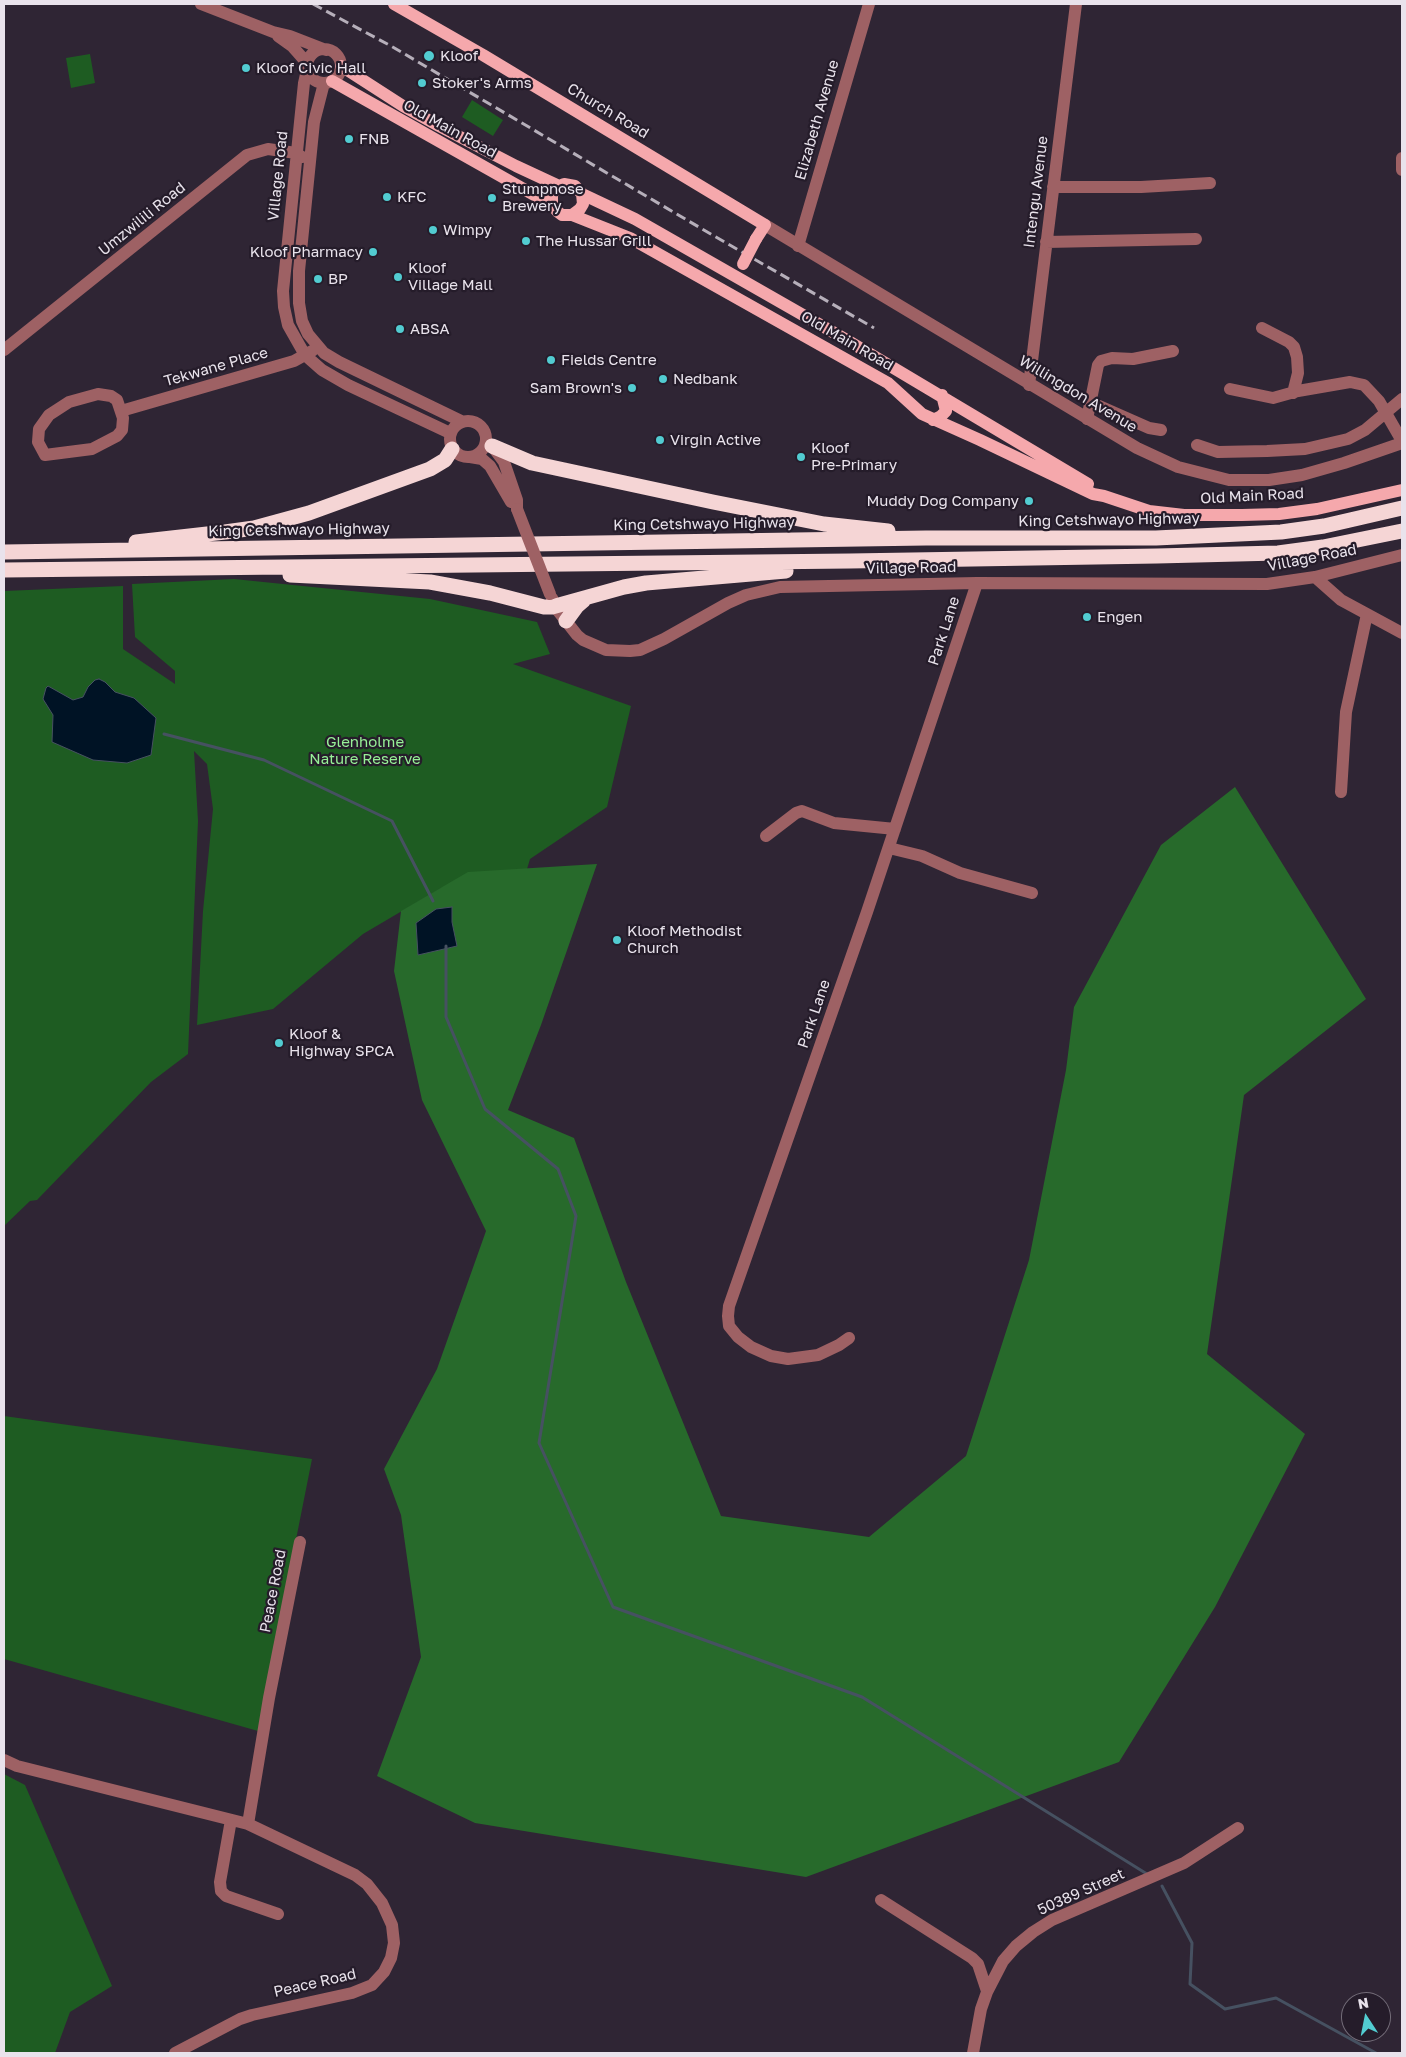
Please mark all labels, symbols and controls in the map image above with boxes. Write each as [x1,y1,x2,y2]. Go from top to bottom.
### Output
place label: Kloof [440,47,478,65]
marker: Kloof [422,49,436,63]
street label: Elizabeth Avenue [791,58,843,182]
place label: Kloof Civic Hall [256,59,366,77]
marker: Kloof Civic Hall [240,62,252,74]
place label: Stoker's Arms [432,74,532,92]
marker: Stoker's Arms [416,77,428,89]
street label: Church Road [564,80,652,142]
street label: Old Main Road [400,96,500,162]
street label: Village Road [264,130,292,222]
place label: FNB [359,130,389,148]
marker: FNB [343,133,355,145]
street label: Intengu Avenue [1020,135,1052,249]
street label: Umzwilili Road [95,179,189,259]
place label: Stumpnose Brewery [502,180,584,215]
place label: KFC [397,188,426,206]
marker: KFC [381,191,393,203]
marker: Stumpnose Brewery [486,192,498,204]
place label: Wimpy [443,221,492,239]
marker: Wimpy [427,224,439,236]
place label: The Hussar Grill [536,232,651,250]
marker: The Hussar Grill [520,235,532,247]
place label: Kloof Pharmacy [250,243,363,261]
marker: Kloof Pharmacy [367,246,379,258]
place label: Kloof Village Mall [408,259,493,294]
place label: BP [328,270,348,288]
marker: Kloof Village Mall [392,271,404,283]
marker: BP [312,273,324,285]
street label: Old Main Road [798,307,896,375]
place label: ABSA [410,320,450,338]
marker: ABSA [394,323,406,335]
street label: Tekwane Place [162,344,270,390]
place label: Fields Centre [561,351,657,369]
street label: Willingdon Avenue [1016,352,1140,436]
marker: Fields Centre [545,354,557,366]
place label: Nedbank [673,370,738,388]
marker: Nedbank [657,373,669,385]
place label: Sam Brown's [530,379,622,397]
marker: Sam Brown's [626,382,638,394]
place label: Virgin Active [670,431,761,449]
marker: Virgin Active [654,434,666,446]
place label: Kloof Pre-Primary [811,439,897,474]
marker: Kloof Pre-Primary [795,451,807,463]
street label: Old Main Road [1200,484,1304,508]
place label: Muddy Dog Company [866,492,1019,510]
marker: Muddy Dog Company [1023,495,1035,507]
street label: King Cetshwayo Highway [1018,509,1200,531]
street label: King Cetshwayo Highway [613,513,795,535]
street label: King Cetshwayo Highway [208,519,390,541]
street label: Village Road [1266,541,1358,575]
street label: Village Road [866,558,956,578]
street label: Park Lane [924,594,964,668]
place label: Engen [1097,608,1143,626]
marker: Engen [1081,611,1093,623]
park label: Glenholme Nature Reserve [309,733,421,768]
place label: Kloof Methodist Church [627,922,742,957]
marker: Kloof Methodist Church [611,934,623,946]
street label: Park Lane [794,977,834,1051]
place label: Kloof & Highway SPCA [289,1025,394,1060]
marker: Kloof & Highway SPCA [273,1037,285,1049]
street label: Peace Road [256,1548,290,1634]
street label: 50389 Street [1035,1865,1127,1919]
street label: Peace Road [272,1965,358,2001]
north arrow [1341,1992,1391,2042]
text: N [1356,1993,1370,2012]

